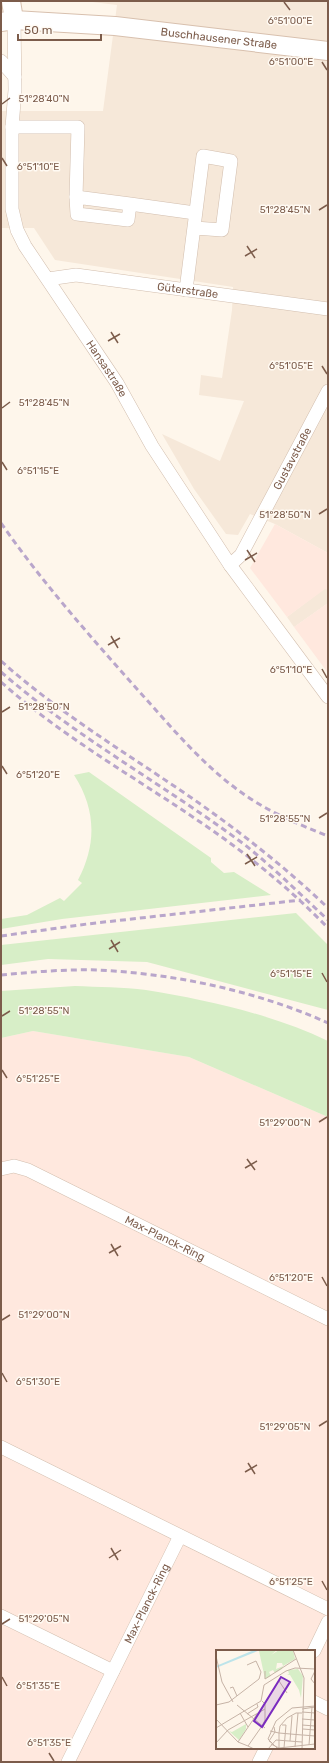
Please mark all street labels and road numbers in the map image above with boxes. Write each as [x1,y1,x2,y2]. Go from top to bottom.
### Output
street label: Buschhausener Straße [160,25,278,52]
street label: Güterstraße [156,280,219,301]
street label: Hansastraße [83,338,129,399]
street label: Gustavstraße [271,425,314,492]
street label: Max-Planck-Ring [123,1213,207,1264]
street label: Max-Planck-Ring [122,1561,172,1646]

